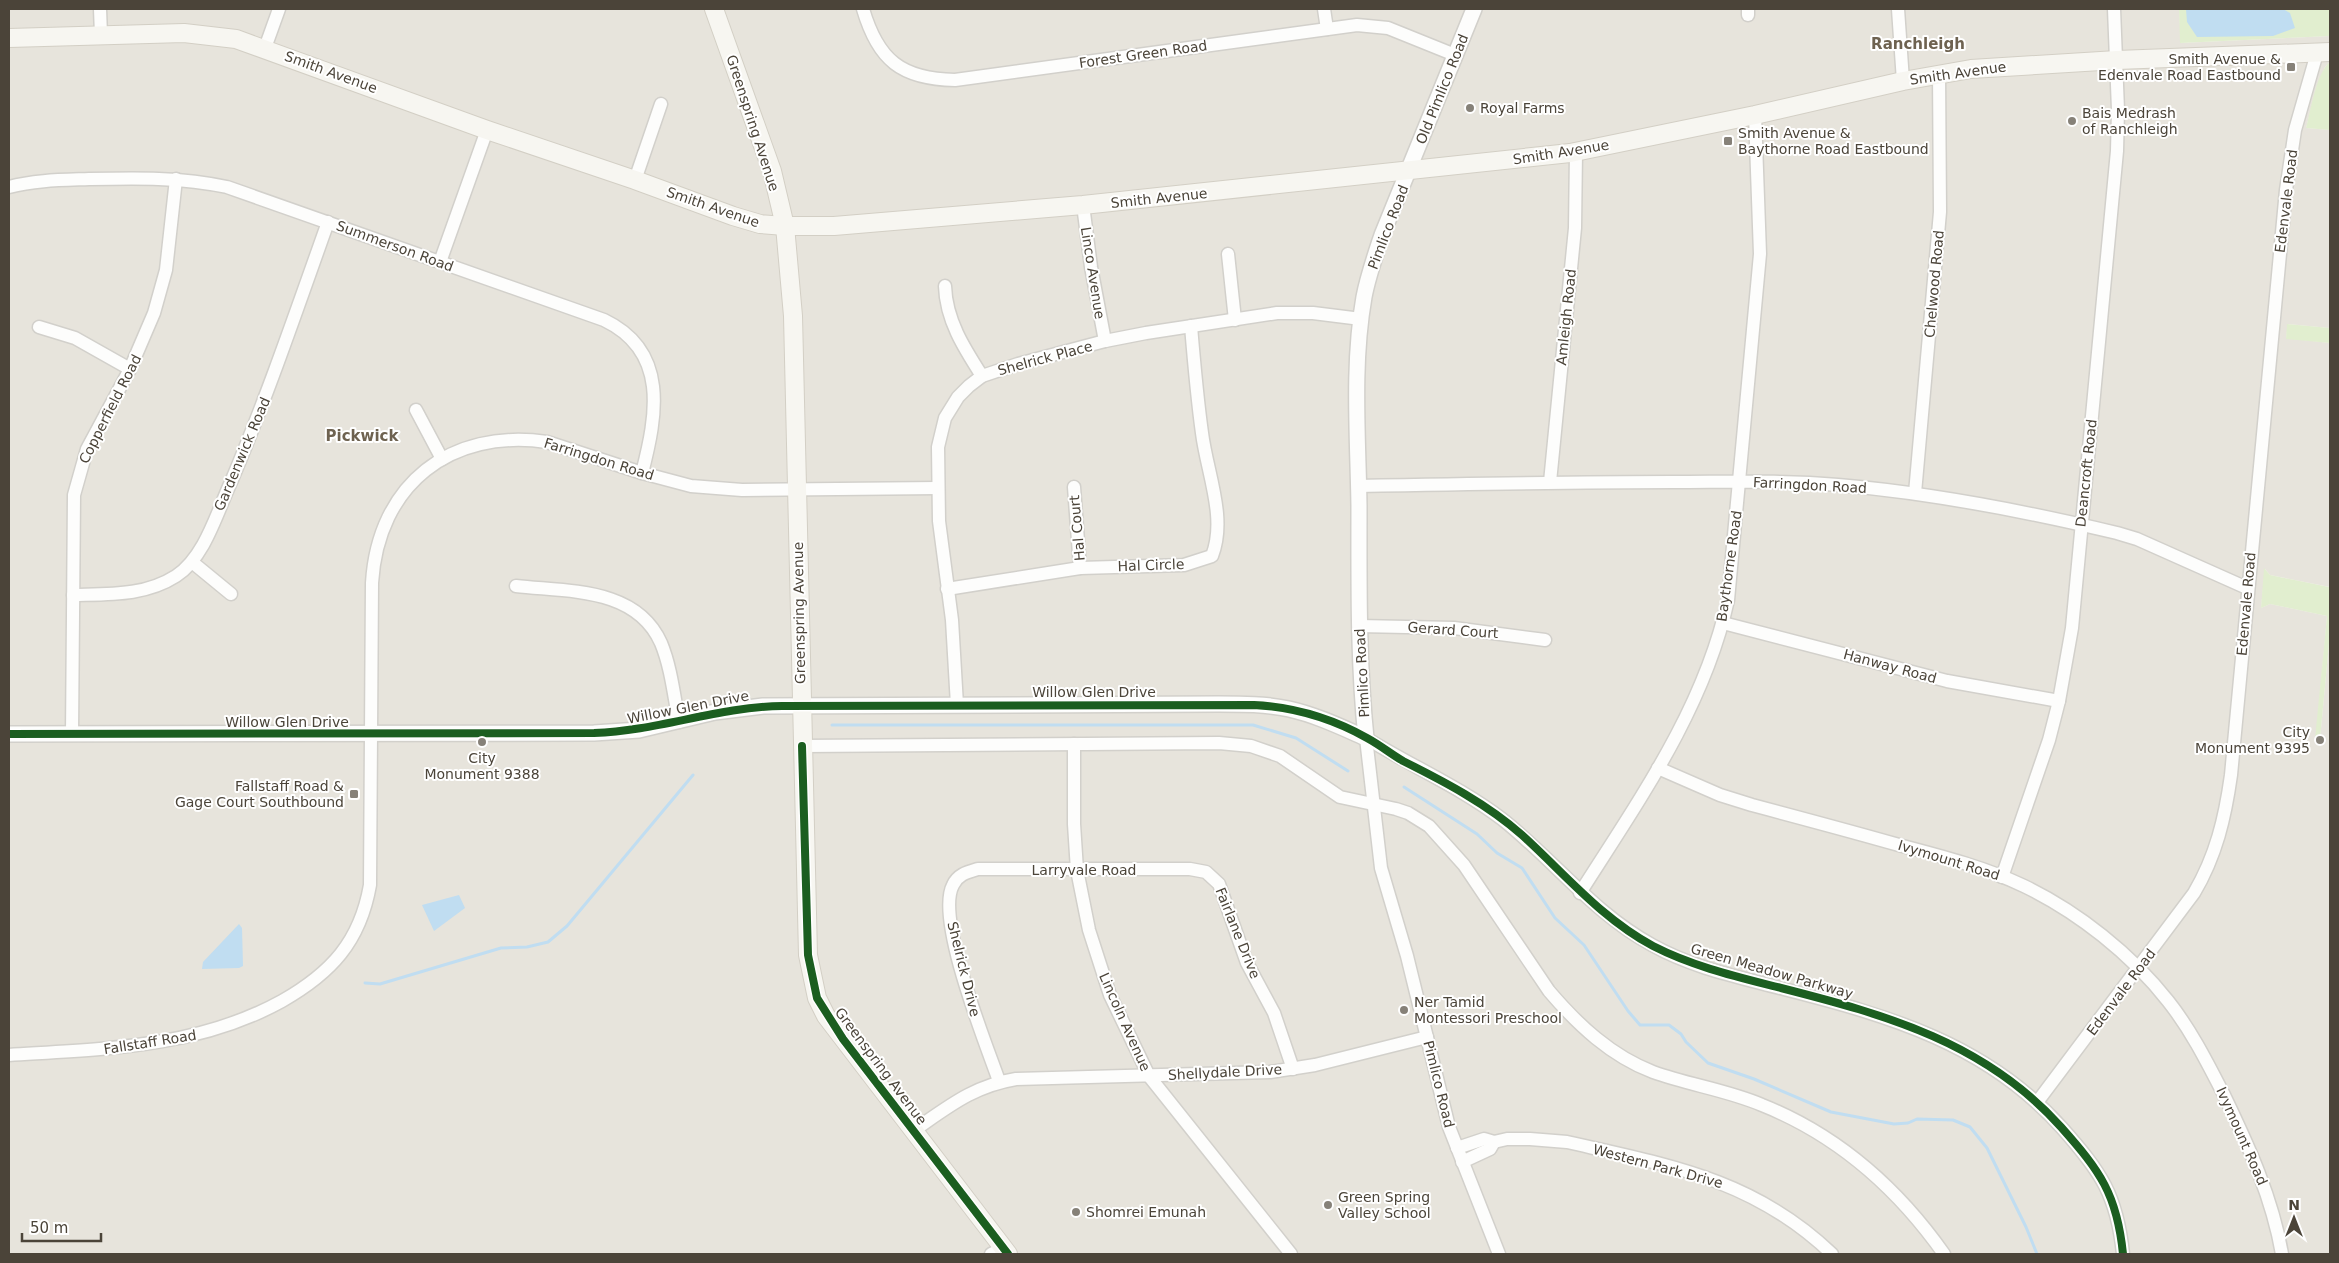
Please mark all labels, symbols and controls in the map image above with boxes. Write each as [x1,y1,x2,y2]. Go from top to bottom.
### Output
street label: Old Pimlico Road [1413,32,1471,146]
district label: Ranchleigh [1871,35,1965,53]
street label: Forest Green Road [1078,37,1208,71]
street label: Smith Avenue [283,48,379,96]
place label: Smith Avenue & Edenvale Road Eastbound [2098,51,2281,83]
street label: Greenspring Avenue [723,53,783,193]
street label: Smith Avenue [1909,58,2007,88]
marker: Smith Avenue & Edenvale Road Eastbound [2285,61,2297,73]
place label: Royal Farms [1480,100,1565,116]
marker: Royal Farms [1464,102,1476,114]
place label: Bais Medrash of Ranchleigh [2082,105,2178,137]
marker: Bais Medrash of Ranchleigh [2066,115,2078,127]
place label: Smith Avenue & Baythorne Road Eastbound [1738,125,1929,157]
marker: Smith Avenue & Baythorne Road Eastbound [1722,135,1734,147]
street label: Smith Avenue [1512,136,1610,168]
street label: Edenvale Road [2272,148,2300,254]
street label: Pimlico Road [1365,182,1411,272]
street label: Smith Avenue [664,184,762,230]
street label: Smith Avenue [1110,185,1208,211]
street label: Summerson Road [334,217,456,275]
street label: Linco Avenue [1078,226,1108,320]
street label: Chelwood Road [1921,229,1947,339]
street label: Amleigh Road [1553,268,1579,366]
street label: Shelrick Place [996,338,1094,378]
street label: Copperfield Road [76,352,144,466]
street label: Gardenwick Road [211,395,273,513]
street label: Deancroft Road [2072,418,2100,528]
district label: Pickwick [326,427,399,445]
street label: Farringdon Road [542,435,656,483]
street label: Farringdon Road [1753,474,1867,496]
street label: Hal Court [1066,494,1088,562]
street label: Baythorne Road [1713,509,1745,623]
street label: Greenspring Avenue [790,542,808,684]
street label: Edenvale Road [2233,551,2259,657]
street label: Hal Circle [1117,556,1185,574]
street label: Gerard Court [1407,619,1500,641]
street label: Pimlico Road [1352,628,1372,718]
street label: Hanway Road [1842,646,1938,686]
street label: Willow Glen Drive [1032,684,1156,700]
street label: Willow Glen Drive [626,687,750,727]
street label: Willow Glen Drive [225,714,349,730]
place label: City Monument 9395 [2195,724,2310,756]
marker: City Monument 9395 [2314,734,2326,746]
marker: City Monument 9388 [476,736,488,748]
place label: City Monument 9388 [424,750,540,782]
place label: Fallstaff Road & Gage Court Southbound [175,778,344,810]
marker: Fallstaff Road & Gage Court Southbound [348,788,360,800]
street label: Ivymount Road [1896,837,2002,883]
street label: Larryvale Road [1032,862,1136,878]
street label: Fairlane Drive [1212,885,1264,981]
street label: Shelrick Drive [944,920,984,1018]
street label: Green Meadow Parkway [1689,940,1855,1002]
street label: Edenvale Road [2083,946,2159,1038]
street label: Lincoln Avenue [1096,970,1154,1074]
place label: Ner Tamid Montessori Preschool [1414,994,1562,1026]
street label: Greenspring Avenue [832,1004,930,1128]
marker: Ner Tamid Montessori Preschool [1398,1004,1410,1016]
street label: Fallstaff Road [102,1027,198,1057]
street label: Pimlico Road [1420,1039,1458,1129]
street label: Shellydale Drive [1168,1061,1282,1083]
street label: Ivymount Road [2213,1084,2271,1188]
street label: Western Park Drive [1591,1141,1725,1191]
place label: Green Spring Valley School [1338,1189,1431,1221]
north arrow [2269,1193,2319,1243]
text: N [2288,1197,2300,1213]
marker: Green Spring Valley School [1322,1199,1334,1211]
place label: Shomrei Emunah [1086,1204,1206,1220]
marker: Shomrei Emunah [1070,1206,1082,1218]
scale bar [22,1210,101,1242]
text: 50 m [30,1219,68,1237]

